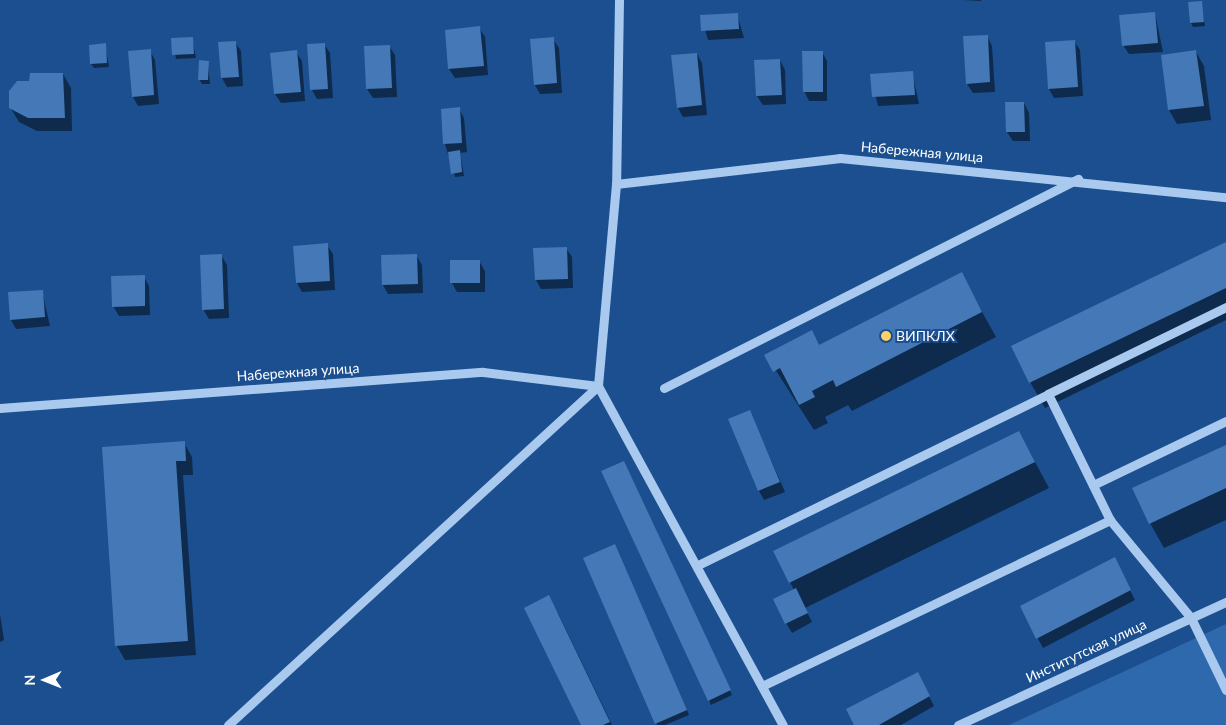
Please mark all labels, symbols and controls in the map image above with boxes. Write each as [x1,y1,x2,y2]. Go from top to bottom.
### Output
street label: Набережная улица [860,138,984,166]
place label: ВИПКЛХ [896,328,955,344]
marker: ВИПКЛХ [880,330,892,342]
street label: Набережная улица [236,359,360,385]
street label: Институтская улица [1023,616,1149,686]
north arrow [20,655,70,705]
text: N [21,675,38,686]

